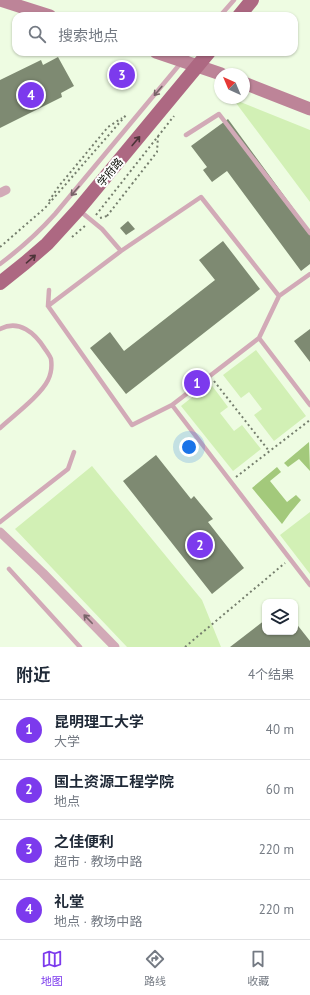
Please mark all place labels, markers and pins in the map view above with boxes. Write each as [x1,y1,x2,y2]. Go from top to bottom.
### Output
pin: 3 [109,60,135,90]
pin: 4 [18,80,44,110]
pin: 1 [184,368,210,398]
pin: 2 [187,530,213,560]

